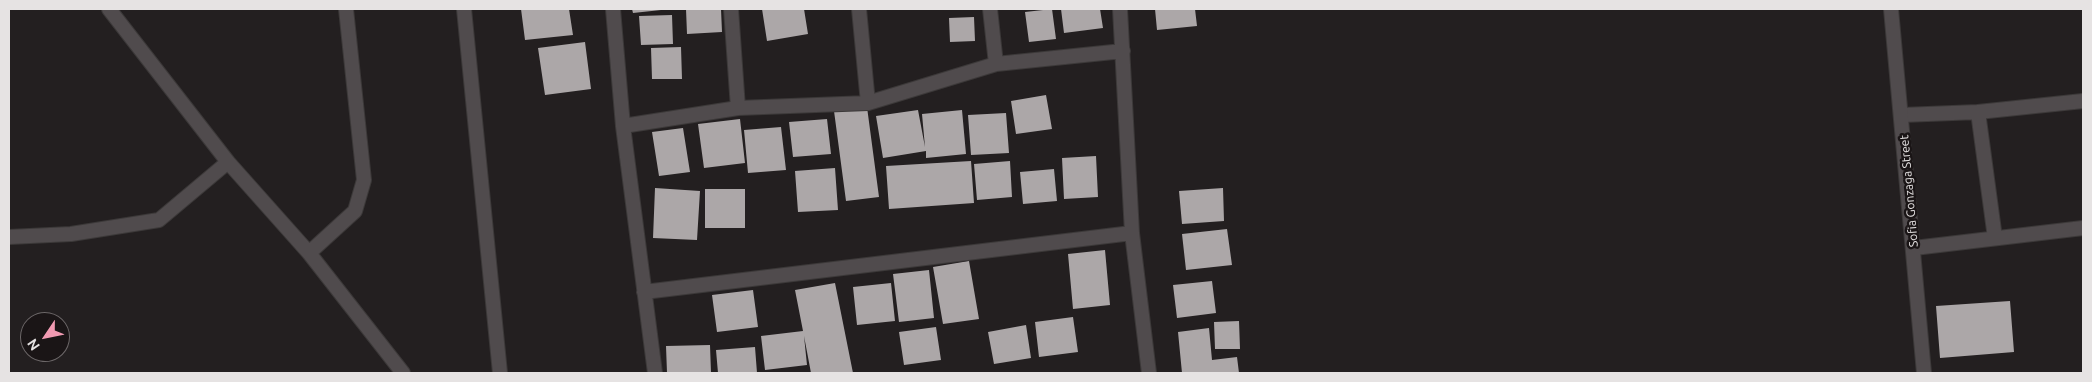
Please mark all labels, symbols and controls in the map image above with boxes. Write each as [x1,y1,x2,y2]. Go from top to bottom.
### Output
street label: Sofia Gonzaga Street [1897,134,1921,248]
north arrow [20,312,70,362]
text: N [24,336,43,354]

